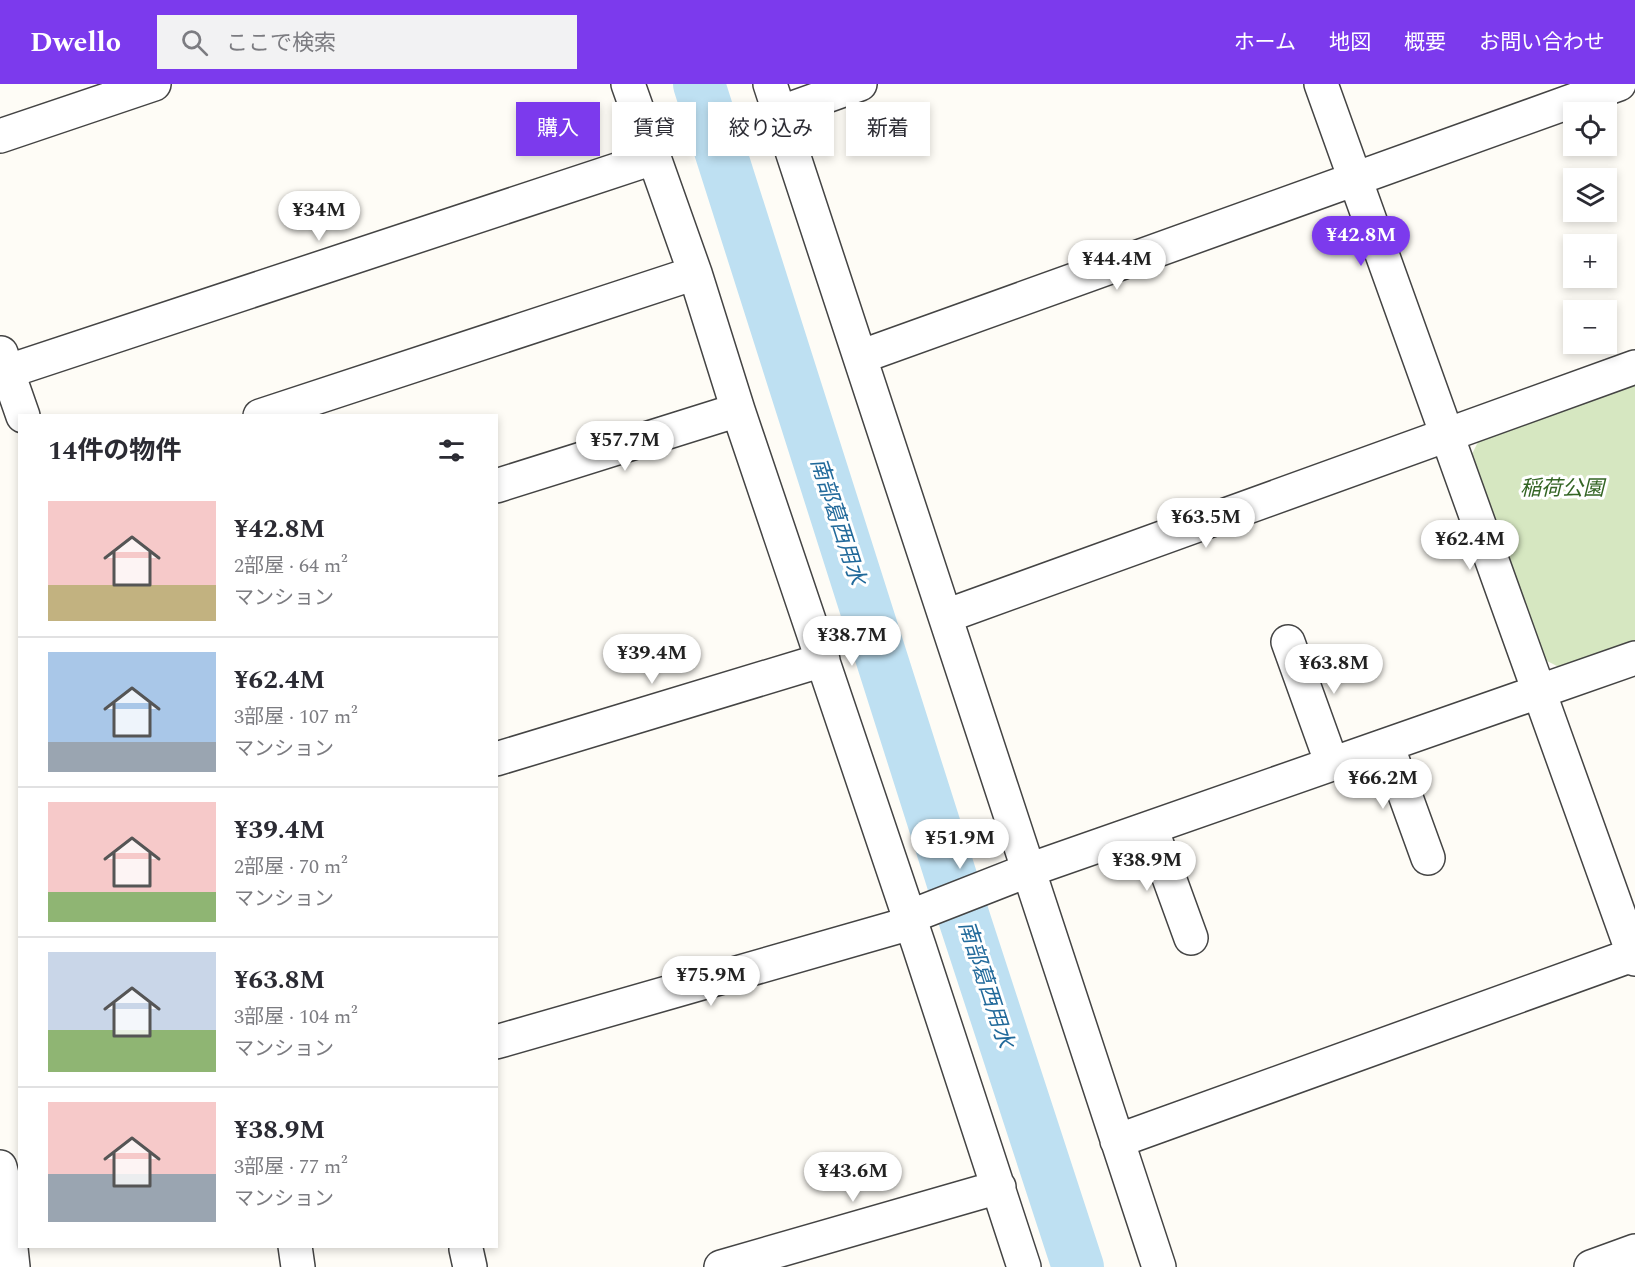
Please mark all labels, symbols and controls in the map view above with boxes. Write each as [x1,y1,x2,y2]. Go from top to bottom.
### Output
search box [157,15,577,69]
text: Dwello [30,21,121,64]
icon: search [178,26,211,59]
text: ここで検索 [226,27,336,60]
text: ホーム [1234,27,1296,59]
text: 地図 [1329,27,1371,59]
text: 概要 [1404,27,1446,59]
text: お問い合わせ [1479,27,1605,59]
chip: 購入 [516,102,600,156]
chip: 賃貸 [612,102,696,156]
chip: 絞り込み [708,102,834,156]
chip: 新着 [846,102,930,156]
map controls [1563,102,1617,354]
button: locate [1563,102,1617,156]
button: layers [1563,168,1617,222]
pin: ¥34M [283,191,355,242]
text: ¥34M [292,195,346,225]
pin: ¥42.8M [1312,216,1410,267]
text: ¥42.8M [1326,220,1396,250]
button: + [1563,234,1617,288]
pin: ¥44.4M [1068,240,1166,291]
text: ¥44.4M [1082,244,1152,274]
button: − [1563,300,1617,354]
pin: ¥57.7M [576,421,674,472]
text: ¥57.7M [590,425,660,455]
text: 14件の物件 [48,431,181,471]
icon: filters [435,434,468,467]
water label: 南部葛西用水 [801,454,874,591]
park label: 稲荷公園 [1520,473,1607,505]
pin: ¥63.5M [1157,498,1255,549]
text: ¥63.5M [1171,502,1241,532]
text: ¥42.8M [234,509,325,549]
pin: ¥62.4M [1421,520,1519,571]
text: ¥62.4M [1435,524,1505,554]
icon: home [96,525,168,597]
text: 2部屋 · 64 m² [234,551,348,581]
text: マンション [234,583,334,613]
pin: ¥38.7M [803,616,901,667]
text: ¥38.7M [817,620,887,650]
pin: ¥39.4M [603,634,701,685]
text: ¥39.4M [617,638,687,668]
pin: ¥63.8M [1285,644,1383,695]
text: ¥63.8M [1299,648,1369,678]
text: ¥62.4M [234,660,325,700]
icon: home [96,676,168,748]
text: 3部屋 · 107 m² [234,702,358,732]
text: マンション [234,734,334,764]
pin: ¥66.2M [1334,759,1432,810]
text: ¥66.2M [1348,763,1418,793]
text: ¥39.4M [234,810,325,850]
pin: ¥51.9M [911,819,1009,870]
text: ¥51.9M [925,823,995,853]
icon: home [96,826,168,898]
pin: ¥38.9M [1098,841,1196,892]
text: ¥38.9M [1112,845,1182,875]
text: 2部屋 · 70 m² [234,852,348,882]
text: マンション [234,884,334,914]
water label: 南部葛西用水 [949,917,1022,1054]
pin: ¥75.9M [662,956,760,1007]
text: ¥63.8M [234,960,325,1000]
text: ¥75.9M [676,960,746,990]
icon: home [96,976,168,1048]
text: 3部屋 · 104 m² [234,1002,358,1032]
text: マンション [234,1034,334,1064]
text: ¥38.9M [234,1110,325,1150]
icon: home [96,1126,168,1198]
text: 3部屋 · 77 m² [234,1152,348,1182]
pin: ¥43.6M [804,1152,902,1203]
text: ¥43.6M [818,1156,888,1186]
text: マンション [234,1184,334,1214]

